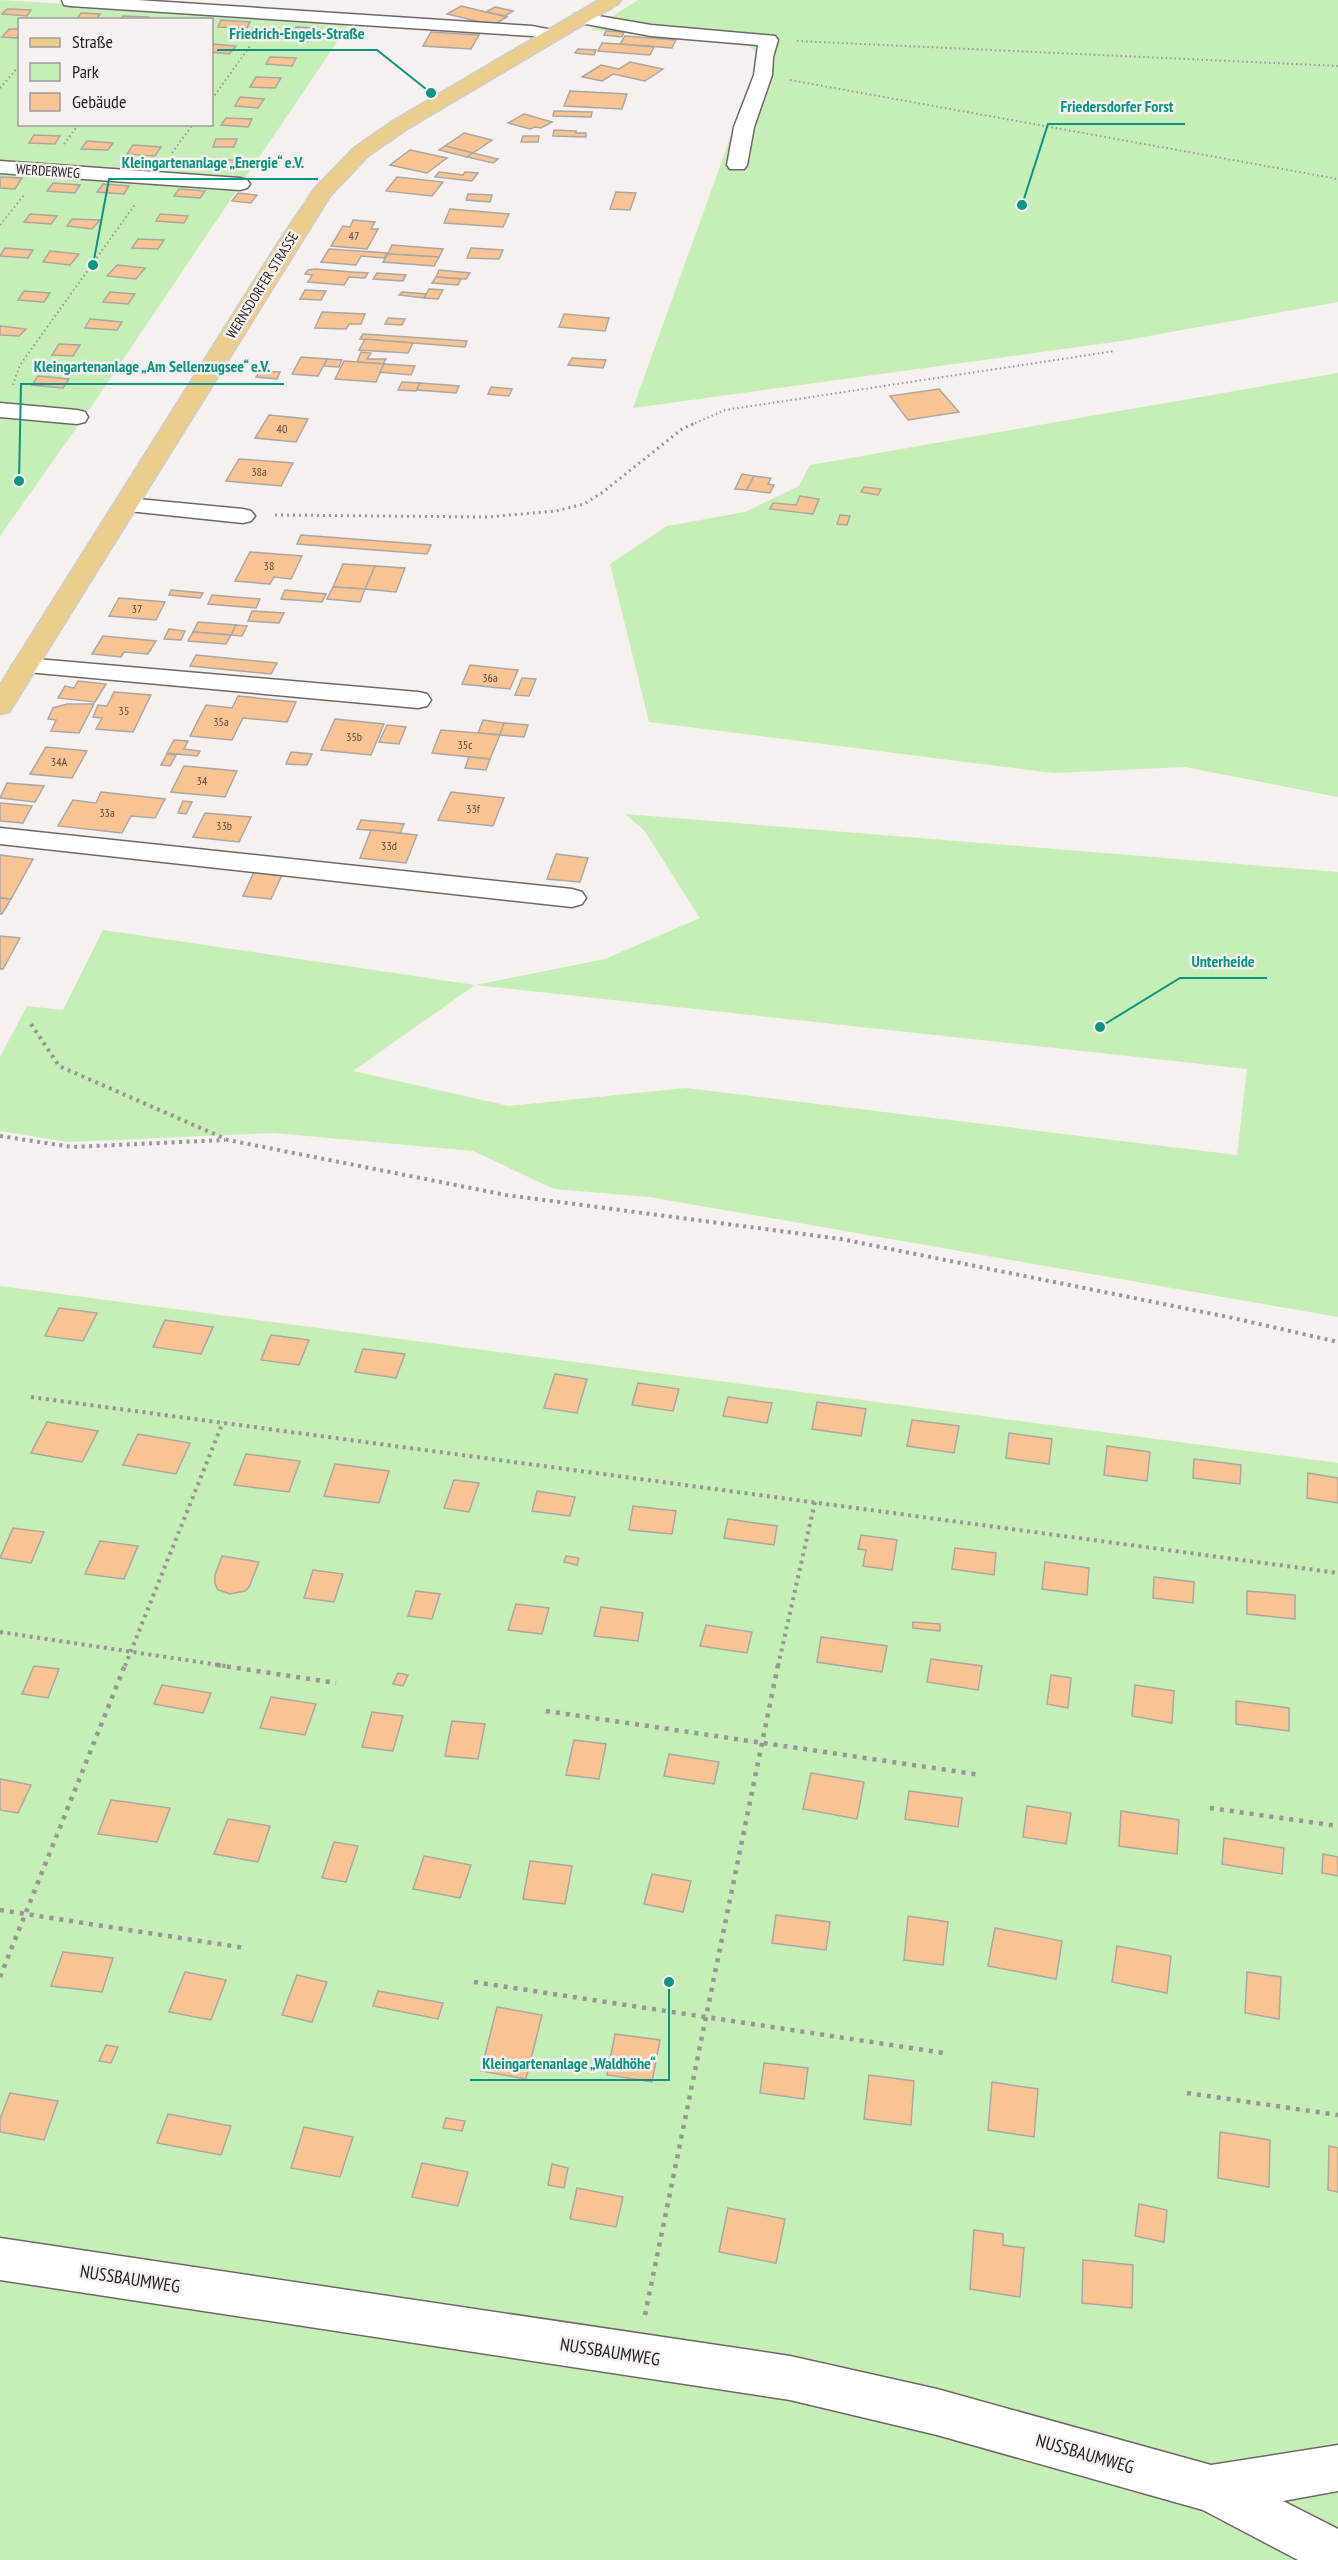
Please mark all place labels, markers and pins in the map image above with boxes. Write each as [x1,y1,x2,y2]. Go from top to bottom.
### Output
callout: Friedrich-Engels-Straße [217,16,377,50]
callout: Friedersdorfer Forst [1048,90,1185,124]
callout: Kleingartenanlage „Energie“ e.V. [109,145,318,179]
callout: Kleingartenanlage „Am Sellenzugsee“ e.V. [21,350,284,384]
callout: Unterheide [1180,944,1267,978]
callout: Kleingartenanlage „Waldhöhe“ [470,2046,669,2080]

